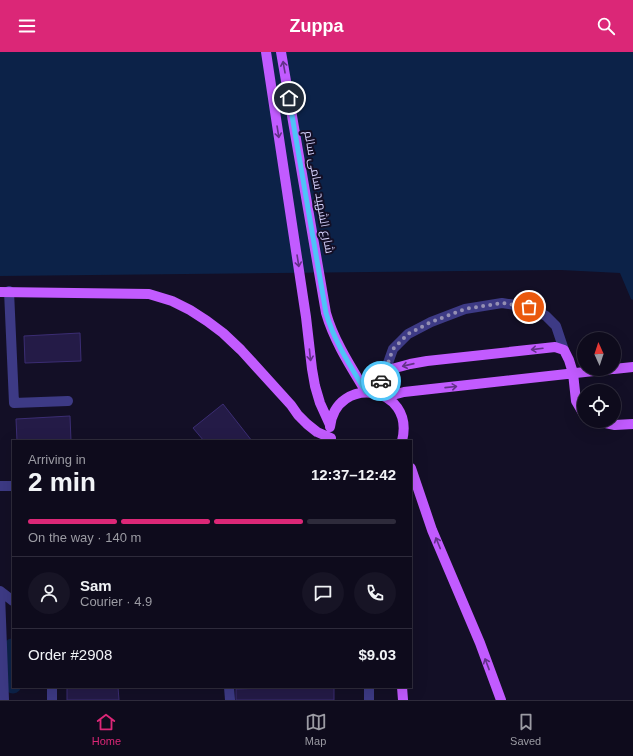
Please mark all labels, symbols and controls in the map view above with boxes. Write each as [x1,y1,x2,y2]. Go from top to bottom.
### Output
icon: menu [16,15,38,37]
icon: search [595,15,617,37]
text: Zuppa [290,16,344,36]
one-way arrow [280,61,288,74]
pin [272,81,306,115]
icon: home [278,87,300,109]
one-way arrow [274,125,282,138]
street label: شارع الشهيد سامى سالم [300,130,337,255]
one-way arrow [294,254,302,267]
pin [512,290,546,324]
icon: bag [518,296,540,318]
north arrow [577,332,621,376]
map controls [577,332,621,428]
one-way arrow [531,345,544,353]
one-way arrow [306,348,314,361]
courier [361,361,401,401]
one-way arrow [402,362,415,370]
icon: car [370,370,392,392]
one-way arrow [444,383,457,390]
button: locate [577,384,621,428]
text: Arriving in [28,452,86,467]
text: 12:37–12:42 [311,466,396,483]
text: 2 min [28,467,96,497]
text: On the way · 140 m [28,530,141,545]
one-way arrow [434,538,441,550]
button: person [28,572,70,614]
button: chat [302,572,344,614]
button: phone [354,572,396,614]
text: Sam [80,577,112,594]
text: Courier · 4.9 [80,594,152,609]
text: Order #2908 [28,646,112,663]
text: $9.03 [358,646,396,663]
one-way arrow [483,658,491,670]
tab: Home [92,711,121,747]
tab: Map [305,711,327,747]
tab: Saved [510,711,541,747]

